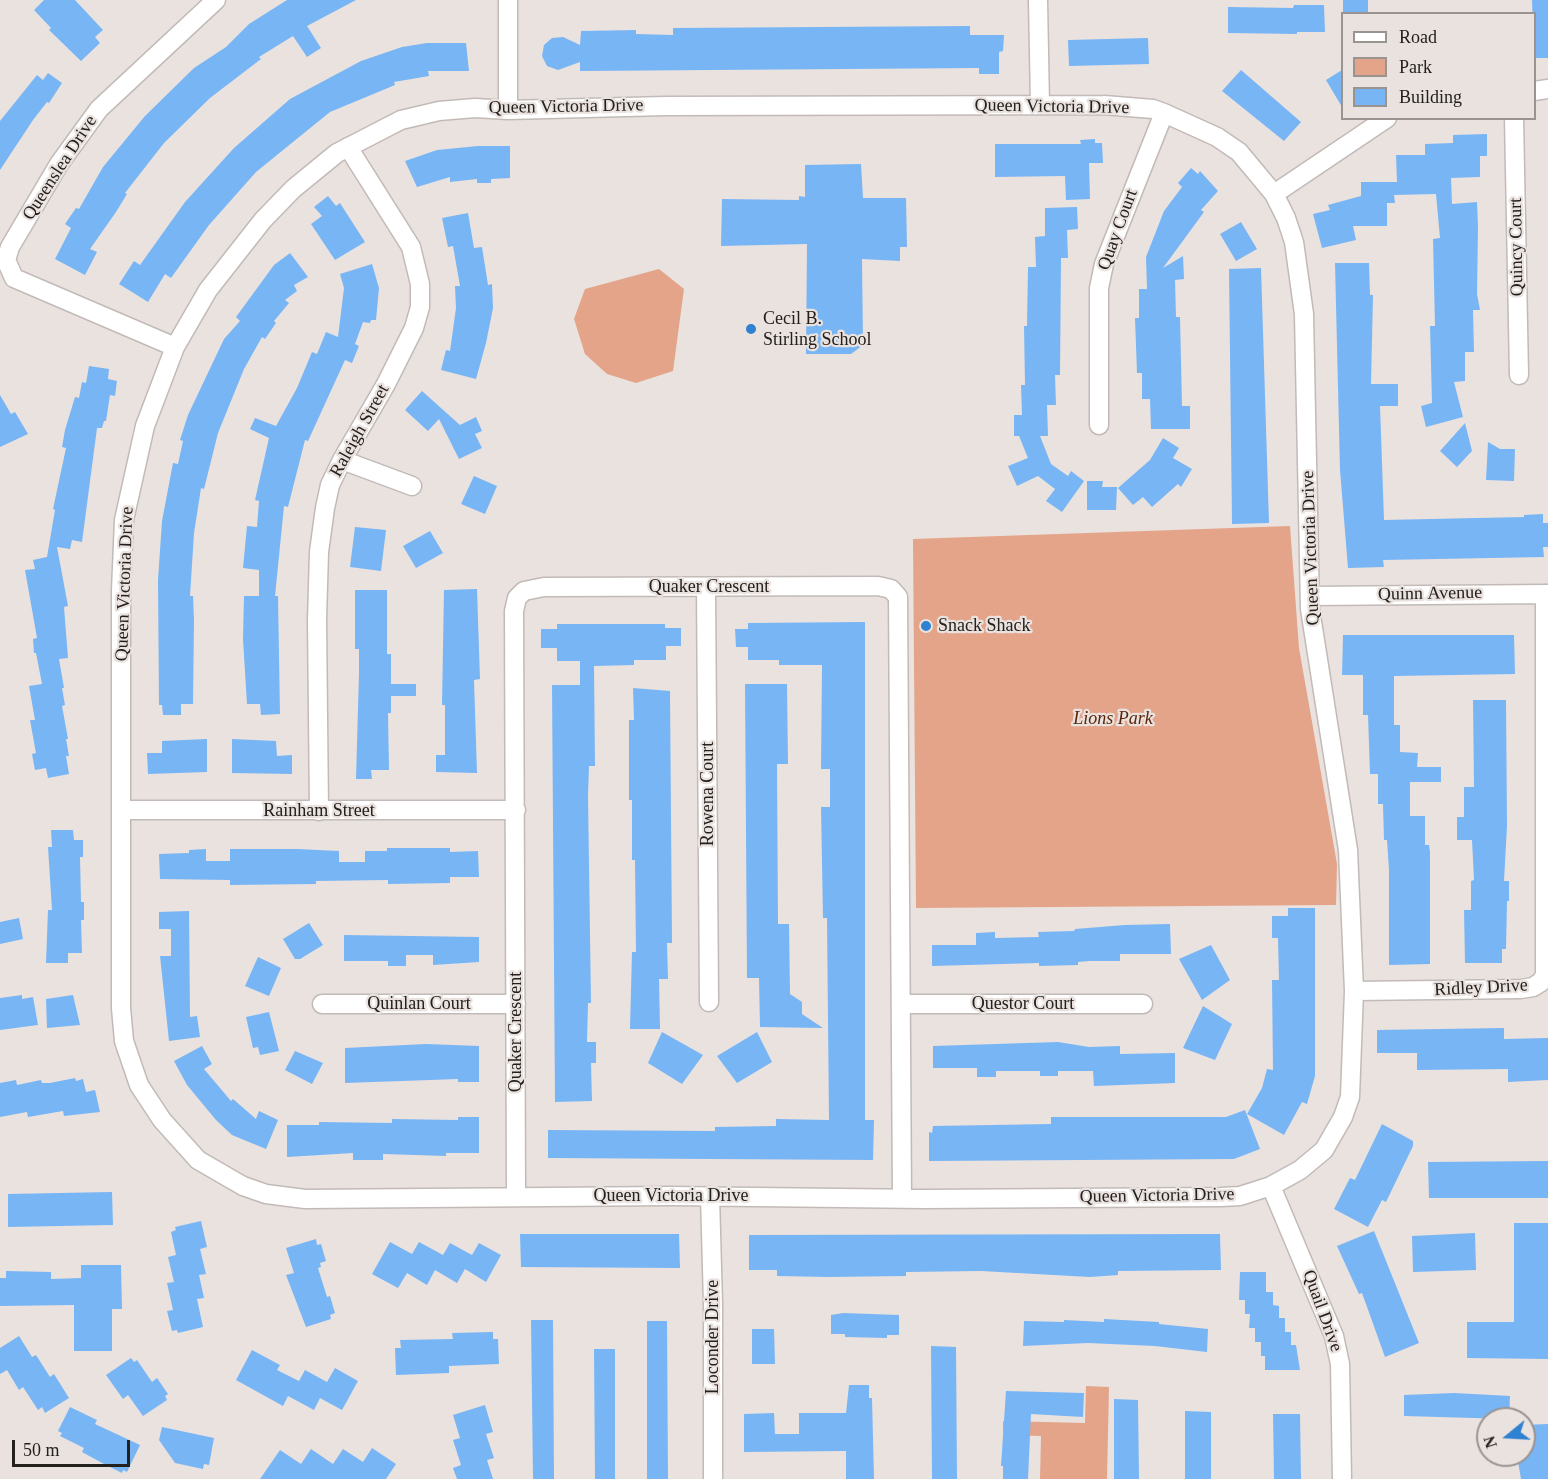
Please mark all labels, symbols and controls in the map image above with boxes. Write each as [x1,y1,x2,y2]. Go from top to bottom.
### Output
legend [1341,12,1536,120]
text: Road [1399,27,1437,47]
text: Park [1399,57,1432,77]
text: Building [1399,87,1462,107]
street label: Queen Victoria Drive [488,95,644,119]
street label: Queen Victoria Drive [974,95,1130,119]
street label: Queenslea Drive [18,112,102,224]
street label: Quay Court [1093,187,1143,273]
street label: Quincy Court [1505,198,1529,296]
place label: Cecil B. Stirling School [763,308,872,350]
marker: Cecil B. Stirling School [744,322,758,336]
street label: Raleigh Street [326,381,394,481]
street label: Queen Victoria Drive [1298,470,1324,626]
street label: Queen Victoria Drive [112,506,138,662]
street label: Quaker Crescent [649,576,769,598]
street label: Quinn Avenue [1378,582,1482,606]
place label: Snack Shack [938,615,1030,637]
marker: Snack Shack [919,619,933,633]
park label: Lions Park [1073,708,1153,730]
street label: Rowena Court [697,742,719,846]
street label: Rainham Street [263,800,375,822]
street label: Quaker Crescent [505,972,527,1092]
street label: Ridley Drive [1434,975,1528,1001]
street label: Quinlan Court [367,993,471,1015]
street label: Questor Court [972,993,1074,1015]
street label: Queen Victoria Drive [1079,1184,1235,1208]
street label: Queen Victoria Drive [594,1185,748,1207]
street label: Quail Drive [1297,1267,1347,1355]
street label: Loconder Drive [702,1280,724,1394]
north arrow [1476,1407,1536,1467]
scale bar [15,1428,134,1466]
text: N [1480,1434,1500,1450]
text: 50 m [23,1440,60,1460]

